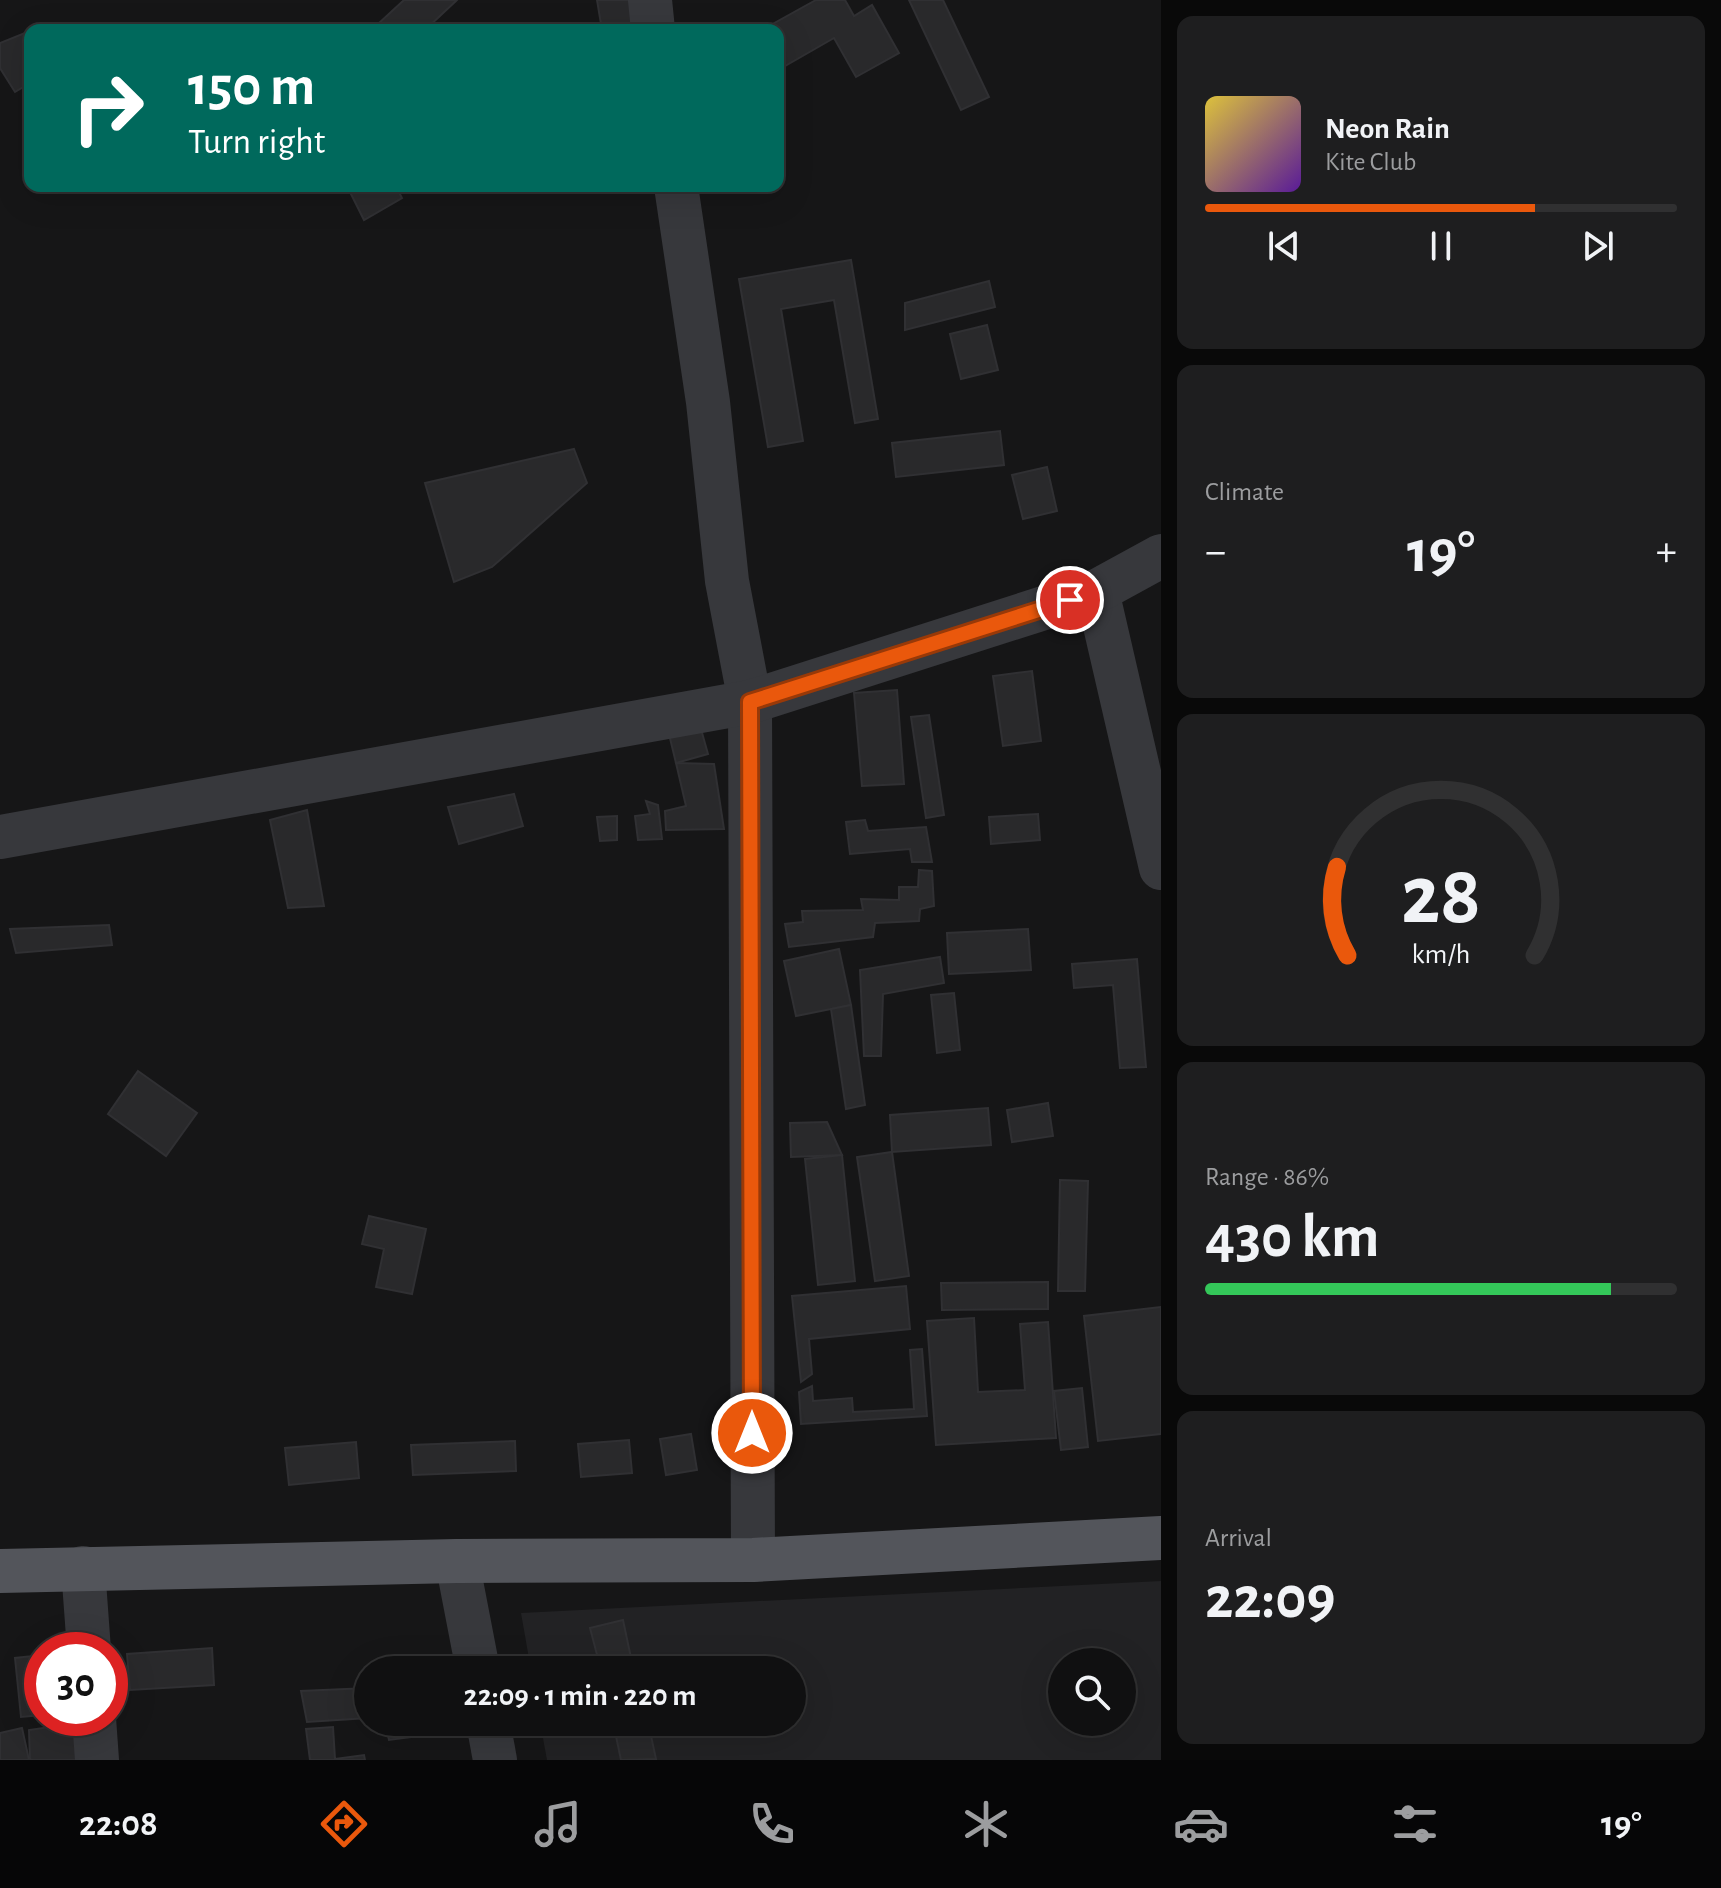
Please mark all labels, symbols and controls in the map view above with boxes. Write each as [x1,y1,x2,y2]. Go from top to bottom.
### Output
icon: right [56,56,160,160]
text: 150 m [188,59,315,115]
text: Neon Rain [1325,114,1450,144]
text: Turn right [188,124,325,160]
text: Kite Club [1325,149,1416,175]
icon: previous [1262,224,1306,268]
icon: pause [1419,224,1463,268]
icon: next [1576,224,1620,268]
text: Climate [1205,479,1284,505]
text: 19° [1407,523,1475,583]
text: − [1205,530,1226,574]
text: + [1656,530,1677,574]
pin [1036,566,1104,634]
icon: arrive [1048,578,1092,622]
text: 28 [1401,855,1481,939]
text: km/h [1412,940,1470,969]
text: Range · 86% [1205,1164,1329,1190]
text: 430 km [1205,1208,1379,1268]
position arrow [710,1391,794,1475]
text: Arrival [1205,1525,1272,1551]
text: 22:09 [1205,1569,1336,1629]
speed limit sign: 30 [24,1632,128,1736]
map controls [1048,1648,1136,1736]
button: search [1048,1648,1136,1736]
text: 22:09 · 1 min · 220 m [464,1681,696,1711]
icon: directions [316,1796,372,1852]
icon: music [530,1796,586,1852]
icon: phone [744,1796,800,1852]
icon: climate [958,1796,1014,1852]
icon: car [1173,1796,1229,1852]
icon: filters [1387,1796,1443,1852]
text: 22:08 [79,1806,158,1842]
text: 19° [1601,1806,1642,1842]

